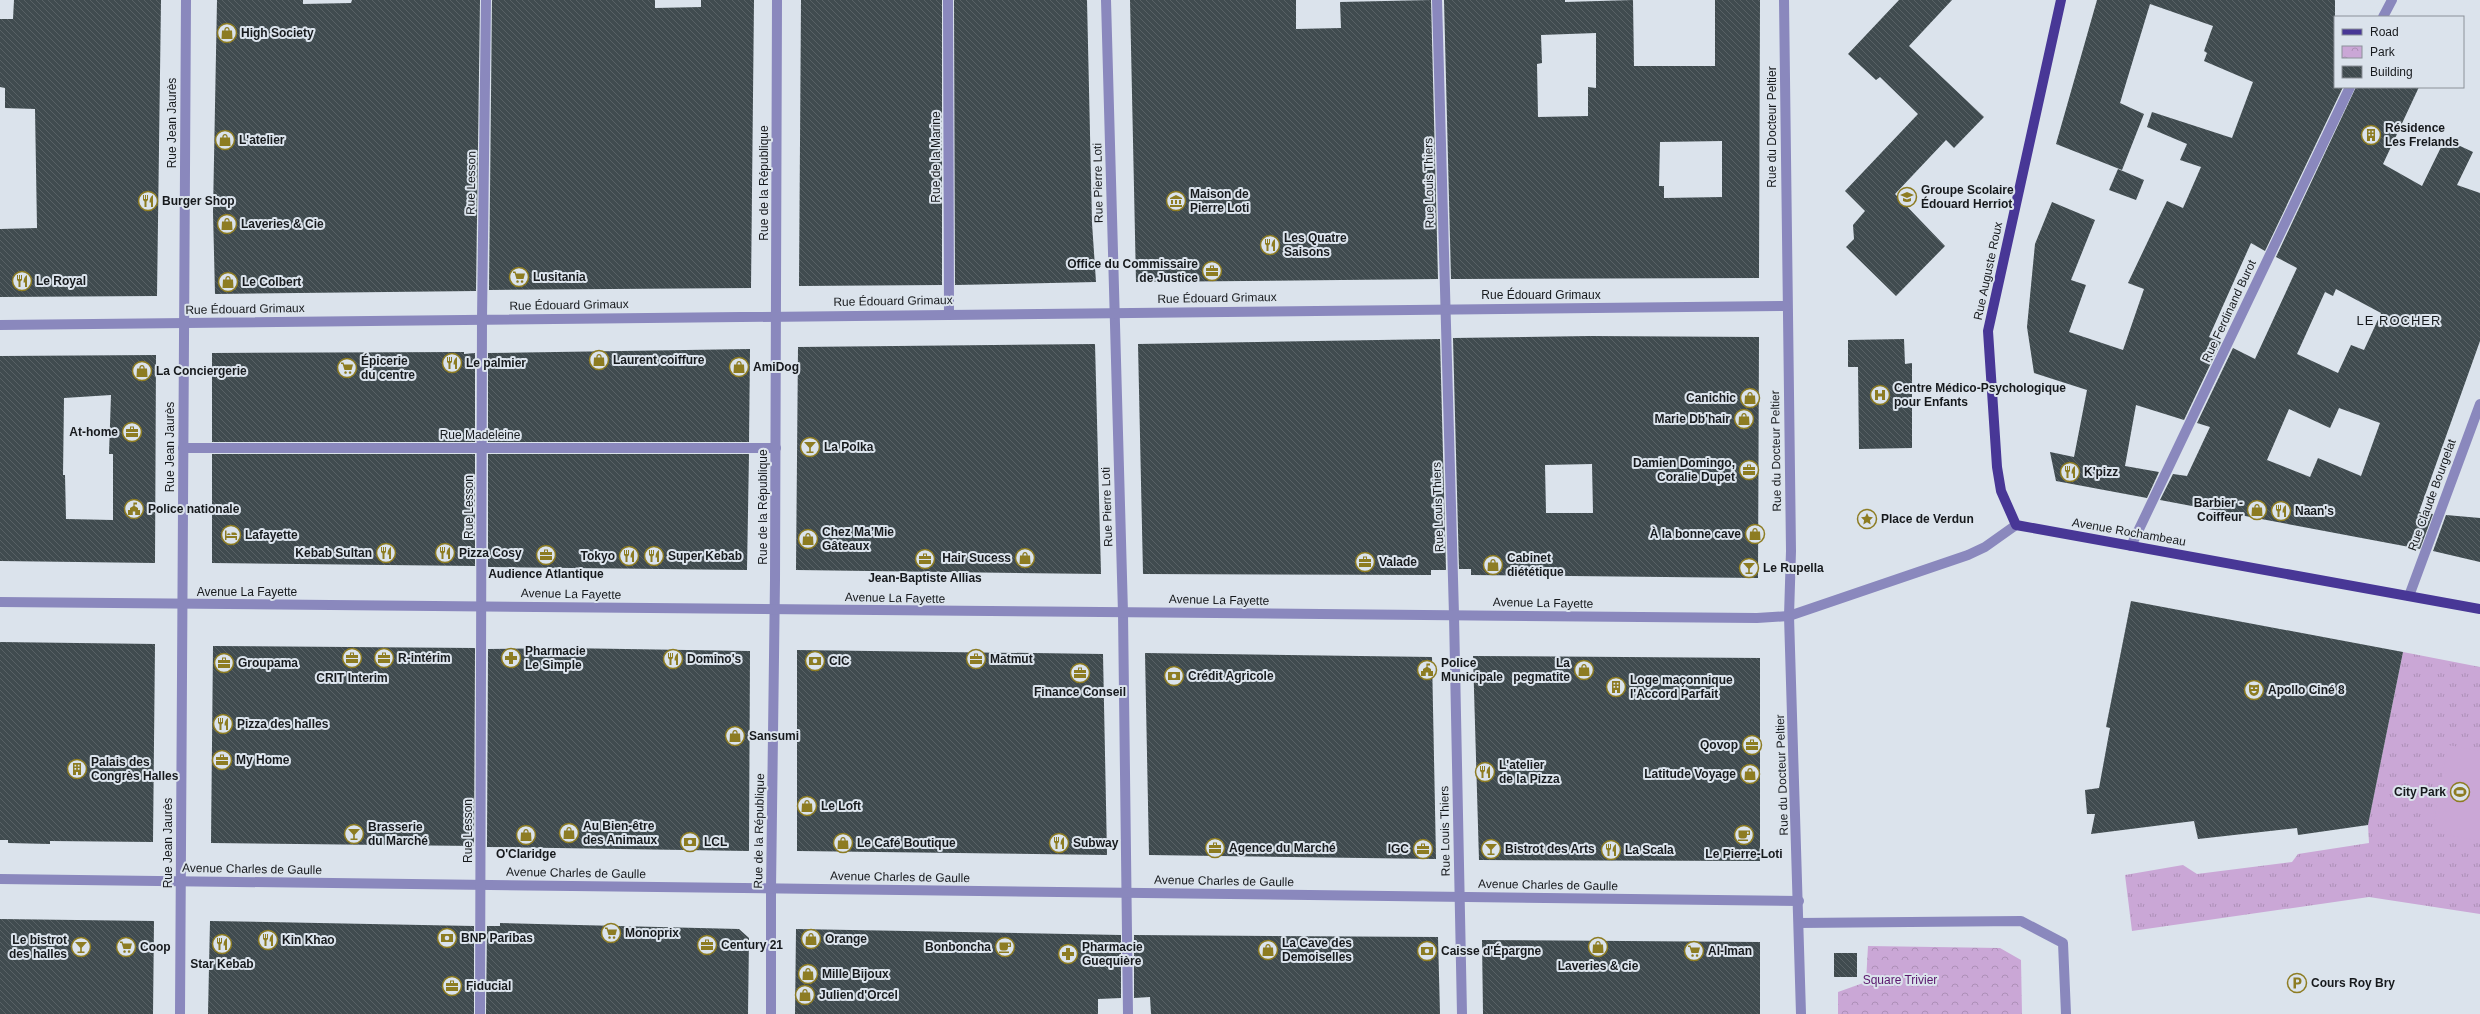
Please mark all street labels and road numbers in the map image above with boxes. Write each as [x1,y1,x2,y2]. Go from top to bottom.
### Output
street label: Rue du Docteur Peltier [1765,66,1779,188]
street label: Rue Jean Jaurès [165,78,179,168]
street label: Rue de la Marine [929,111,943,203]
street label: Rue de la République [757,125,771,241]
street label: Rue Louis Thiers [1421,138,1437,228]
street label: Rue Pierre Loti [1090,143,1106,223]
street label: Rue Lesson [463,151,479,215]
street label: Rue Auguste Roux [1971,221,2005,321]
street label: Rue Ferdinand Burot [2199,257,2259,364]
street label: Rue Édouard Grimaux [1481,287,1601,302]
street label: Rue Édouard Grimaux [1157,289,1277,306]
street label: Rue Édouard Grimaux [833,292,953,309]
street label: Rue Édouard Grimaux [509,296,629,313]
street label: Rue Édouard Grimaux [185,300,305,317]
street label: Rue du Docteur Peltier [1768,390,1784,512]
street label: Rue Jean Jaurès [163,402,177,492]
street label: Rue Madeleine [440,428,521,442]
street label: Rue Claude Bourgelat [2405,437,2459,553]
street label: Rue de la République [756,449,770,565]
street label: Rue Louis Thiers [1429,462,1447,552]
street label: Rue Pierre Loti [1099,467,1115,547]
street label: Rue Lesson [462,475,476,539]
street label: Avenue Rochambeau [2071,515,2187,549]
street label: Avenue La Fayette [197,585,298,599]
street label: Avenue La Fayette [521,586,622,602]
street label: Avenue La Fayette [845,590,946,606]
street label: Avenue La Fayette [1169,592,1270,608]
street label: Avenue La Fayette [1493,595,1594,611]
street label: Rue du Docteur Peltier [1773,714,1791,836]
street label: Rue de la République [751,773,767,889]
street label: Rue Louis Thiers [1437,786,1453,876]
street label: Rue Jean Jaurès [161,798,175,888]
street label: Rue Lesson [461,799,475,863]
street label: Avenue Charles de Gaulle [182,861,322,877]
street label: Avenue Charles de Gaulle [506,865,646,881]
street label: Avenue Charles de Gaulle [830,869,970,885]
street label: Avenue Charles de Gaulle [1154,873,1294,889]
street label: Avenue Charles de Gaulle [1478,877,1618,893]

